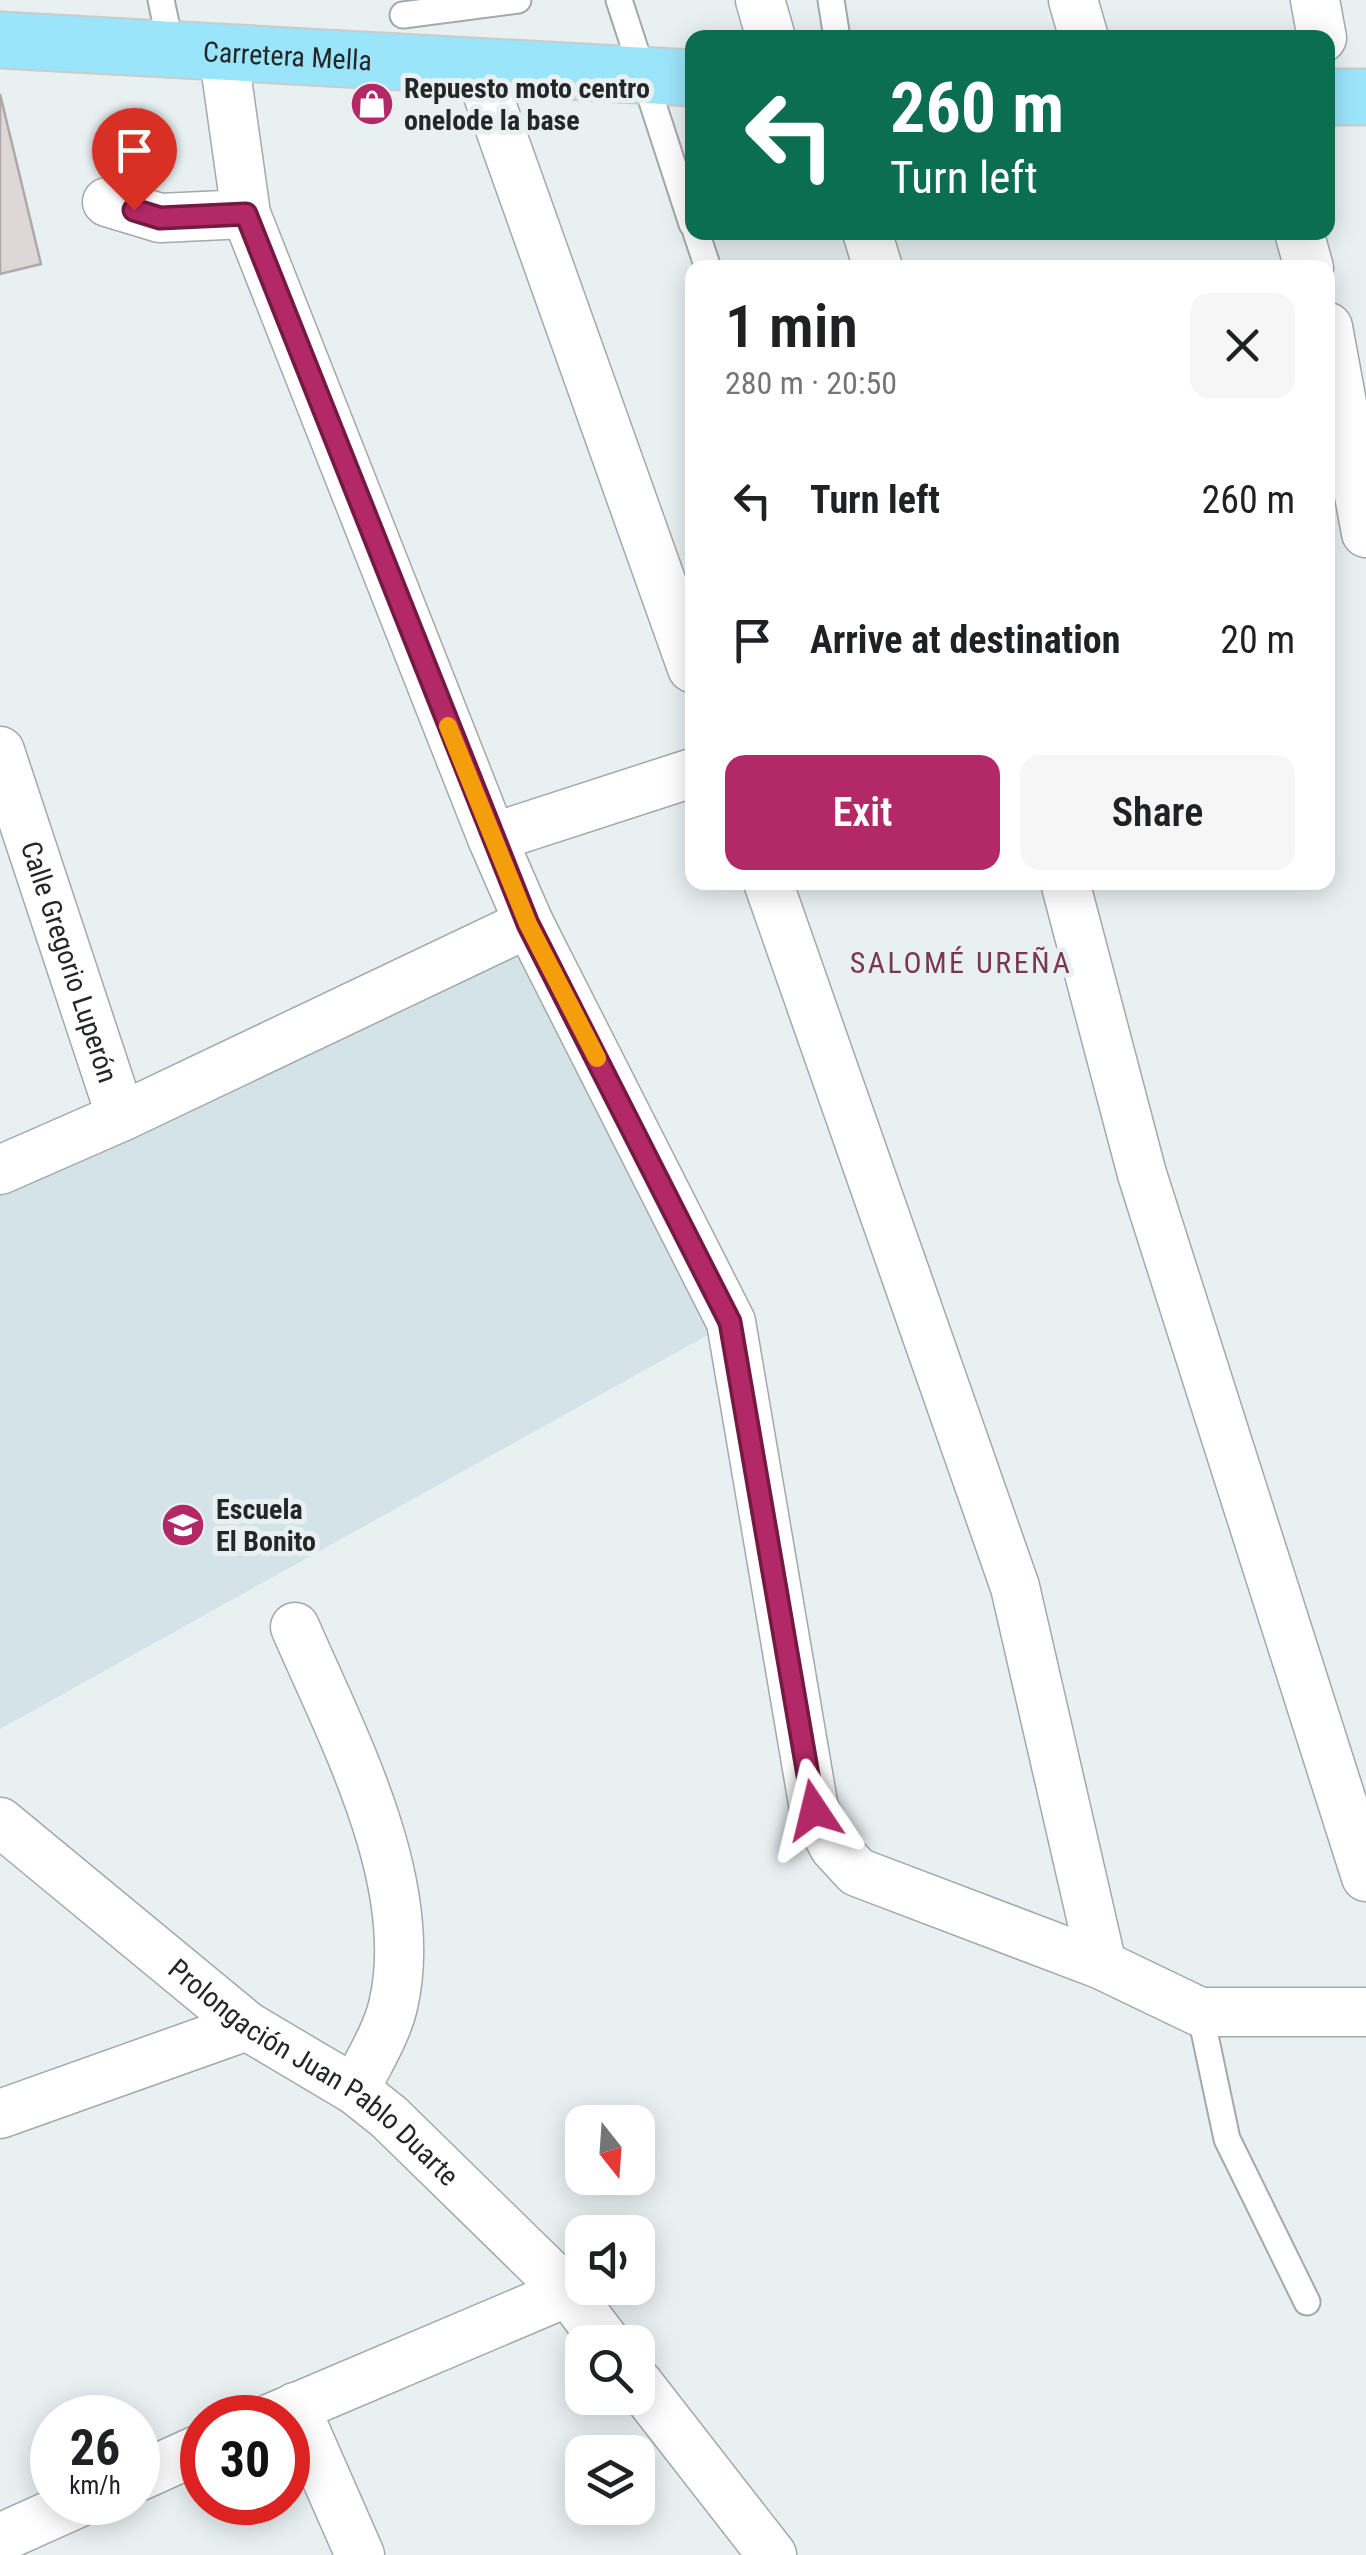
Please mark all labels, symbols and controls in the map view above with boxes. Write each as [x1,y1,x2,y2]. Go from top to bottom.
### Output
street label: Carretera Mella [202,35,373,77]
text: 260 m [890,67,1064,149]
icon: left [725,70,855,200]
place label: Repuesto moto centro onelode la base [404,72,650,137]
shop icon: Repuesto moto centro onelode la base [349,81,395,127]
pin [92,108,177,211]
icon: arrive [107,123,162,178]
text: Turn left [890,151,1038,204]
text: 1 min [725,291,858,362]
button: close [1190,293,1295,398]
text: 280 m · 20:50 [725,364,897,402]
icon: left [725,473,780,528]
text: Turn left [810,478,940,522]
text: 260 m [1201,478,1295,522]
icon: arrive [725,613,780,668]
text: Arrive at destination [810,618,1120,662]
text: 20 m [1220,618,1295,662]
button: Exit [725,755,1000,870]
button: Share [1020,755,1295,870]
street label: Calle Gregorio Luperón [14,837,125,1087]
district label: SALOMÉ UREÑA [850,945,1072,980]
place label: Escuela El Bonito [216,1493,316,1558]
school or university icon: Escuela El Bonito [160,1502,206,1548]
position arrow [762,1758,866,1862]
street label: Prolongación Juan Pablo Duarte [162,1952,465,2192]
north arrow [565,2105,655,2195]
map controls [565,2105,655,2525]
button: sound [565,2215,655,2305]
button: search [565,2325,655,2415]
speed limit sign: 30 [180,2395,310,2525]
text: 26 [70,2419,120,2477]
button: layers [565,2435,655,2525]
text: km/h [69,2471,121,2500]

